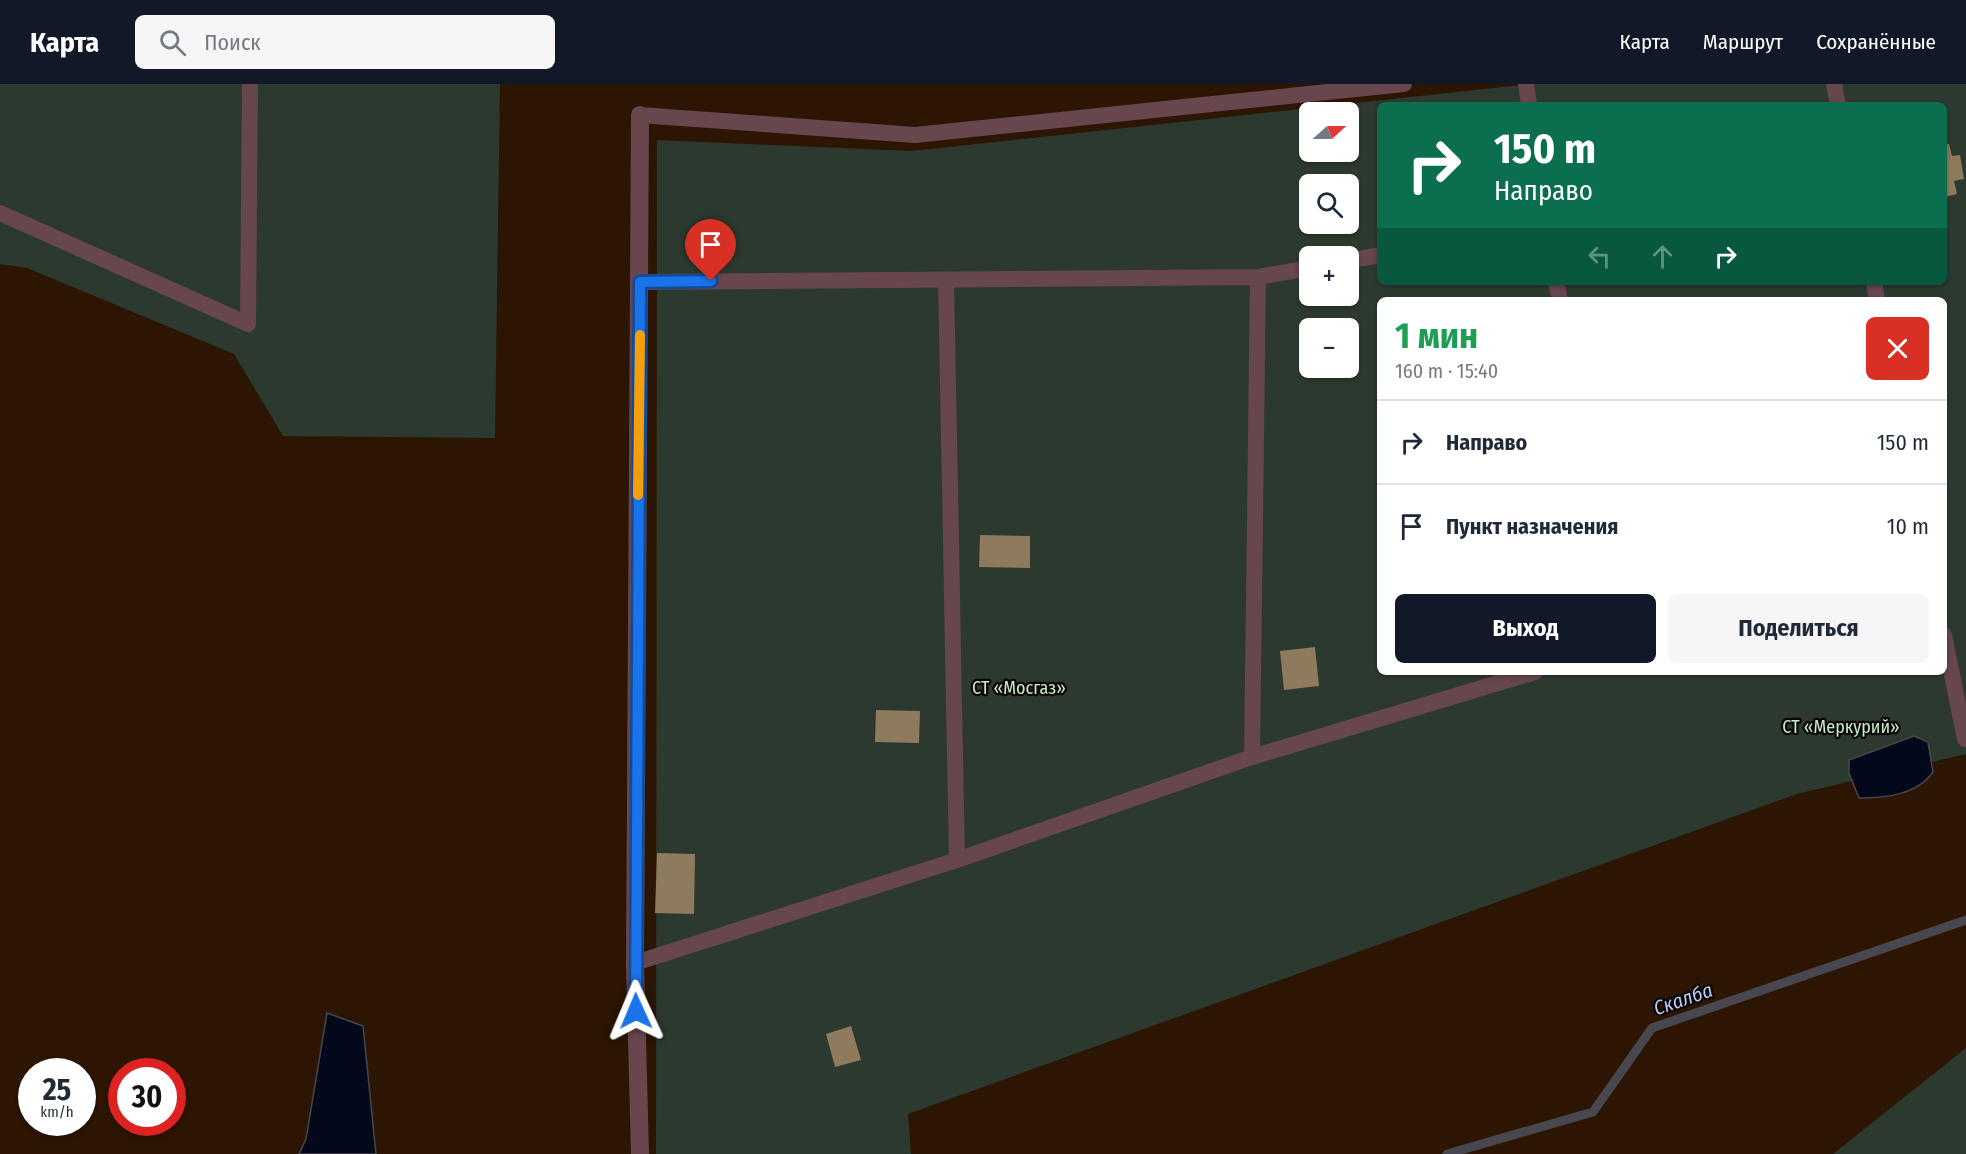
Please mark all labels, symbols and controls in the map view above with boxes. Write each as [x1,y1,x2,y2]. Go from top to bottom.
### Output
search box [135,15,555,69]
text: Карта [30,26,99,59]
icon: search [156,26,189,59]
text: Поиск [204,29,261,56]
text: Карта [1620,29,1670,55]
text: Маршрут [1703,29,1783,55]
text: Сохранённые [1816,29,1936,55]
north arrow [1299,102,1359,162]
map controls [1299,102,1359,378]
text: 150 m [1494,124,1596,174]
icon: right [1395,126,1473,204]
button: search [1299,174,1359,234]
text: Направо [1494,175,1593,207]
pin [685,219,736,281]
icon: arrive [694,228,727,261]
icon: left [1583,240,1616,273]
icon: ahead [1646,240,1679,273]
icon: right [1709,240,1742,273]
button: + [1299,246,1359,306]
text: 1 мин [1395,314,1478,358]
button: close [1866,317,1929,380]
button: − [1299,318,1359,378]
text: 160 m · 15:40 [1395,359,1498,383]
icon: right [1395,426,1428,459]
text: Направо [1446,429,1527,456]
text: 150 m [1877,429,1929,456]
icon: arrive [1395,510,1428,543]
text: Пункт назначения [1446,513,1618,540]
text: 10 m [1887,513,1929,540]
button: Выход [1395,594,1656,663]
button: Поделиться [1668,594,1929,663]
park label: СТ «Мосгаз» [972,677,1066,699]
park label: СТ «Меркурий» [1782,716,1900,738]
water label: Скалба [1650,978,1716,1020]
position arrow [604,979,668,1043]
speed limit sign: 30 [108,1058,186,1136]
text: 25 [43,1072,71,1108]
text: km/h [40,1103,74,1121]

